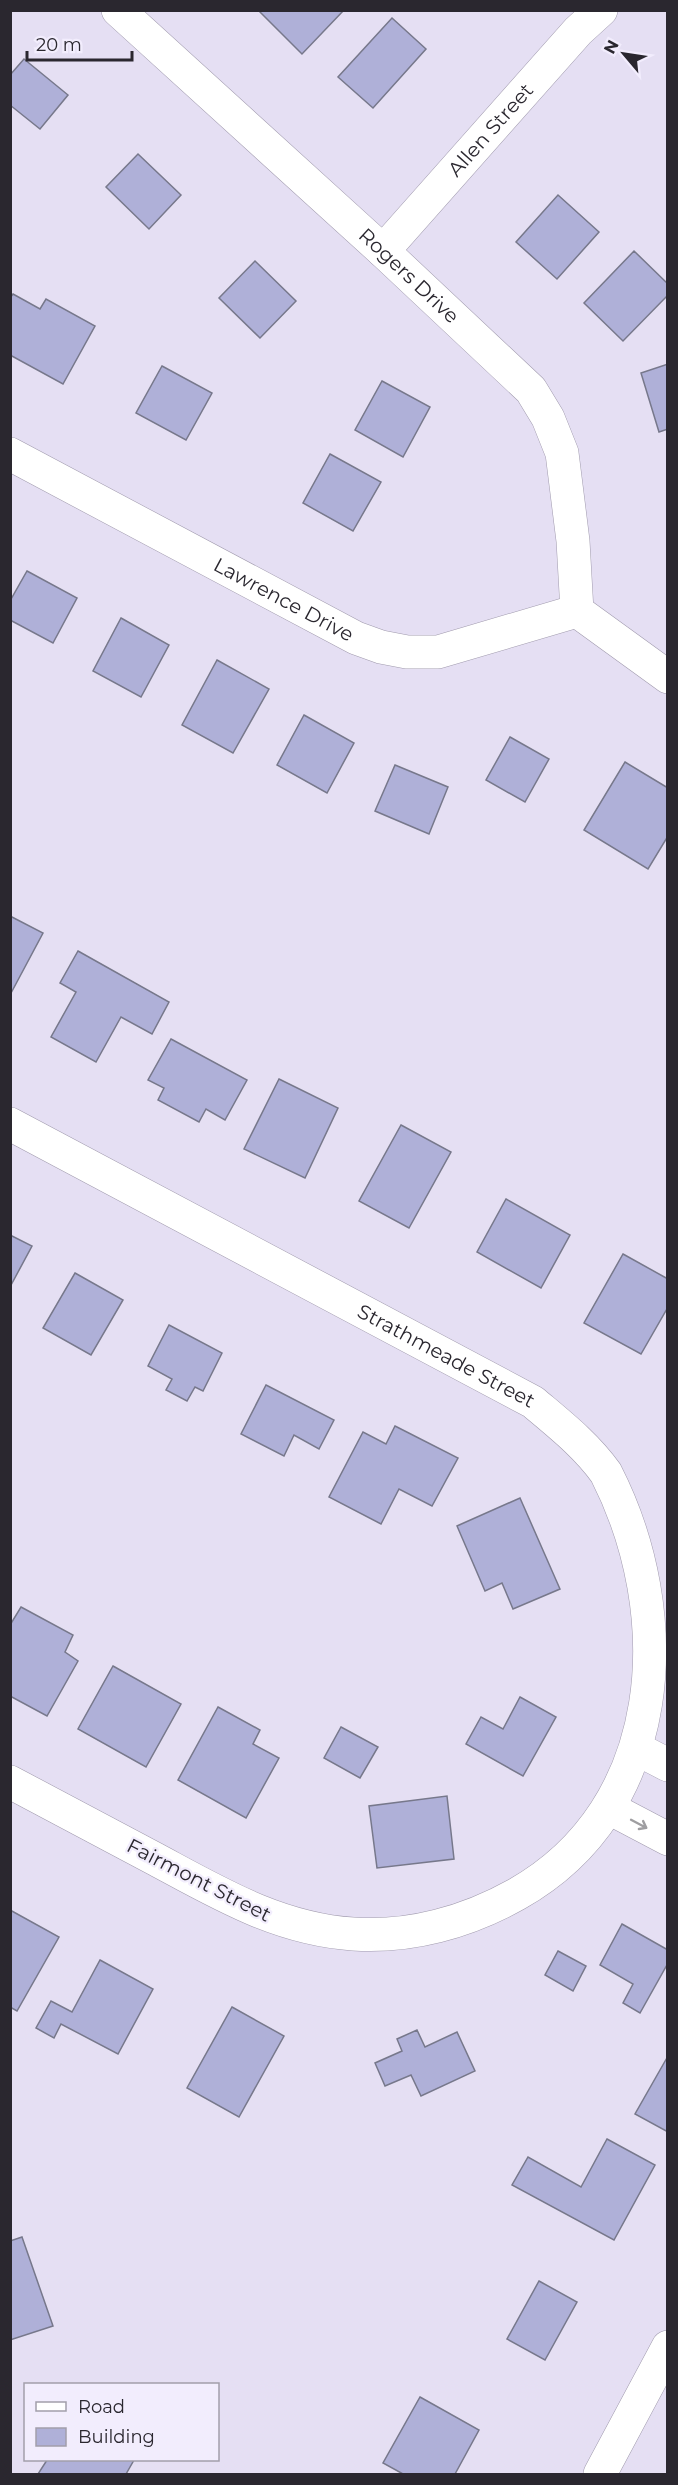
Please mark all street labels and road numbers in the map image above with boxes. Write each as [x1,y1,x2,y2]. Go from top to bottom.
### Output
street label: Allen Street [443,78,538,181]
street label: Rogers Drive [354,223,464,328]
street label: Lawrence Drive [210,553,358,647]
street label: Strathmeade Street [353,1299,539,1413]
street label: Fairmont Street [123,1833,275,1927]

